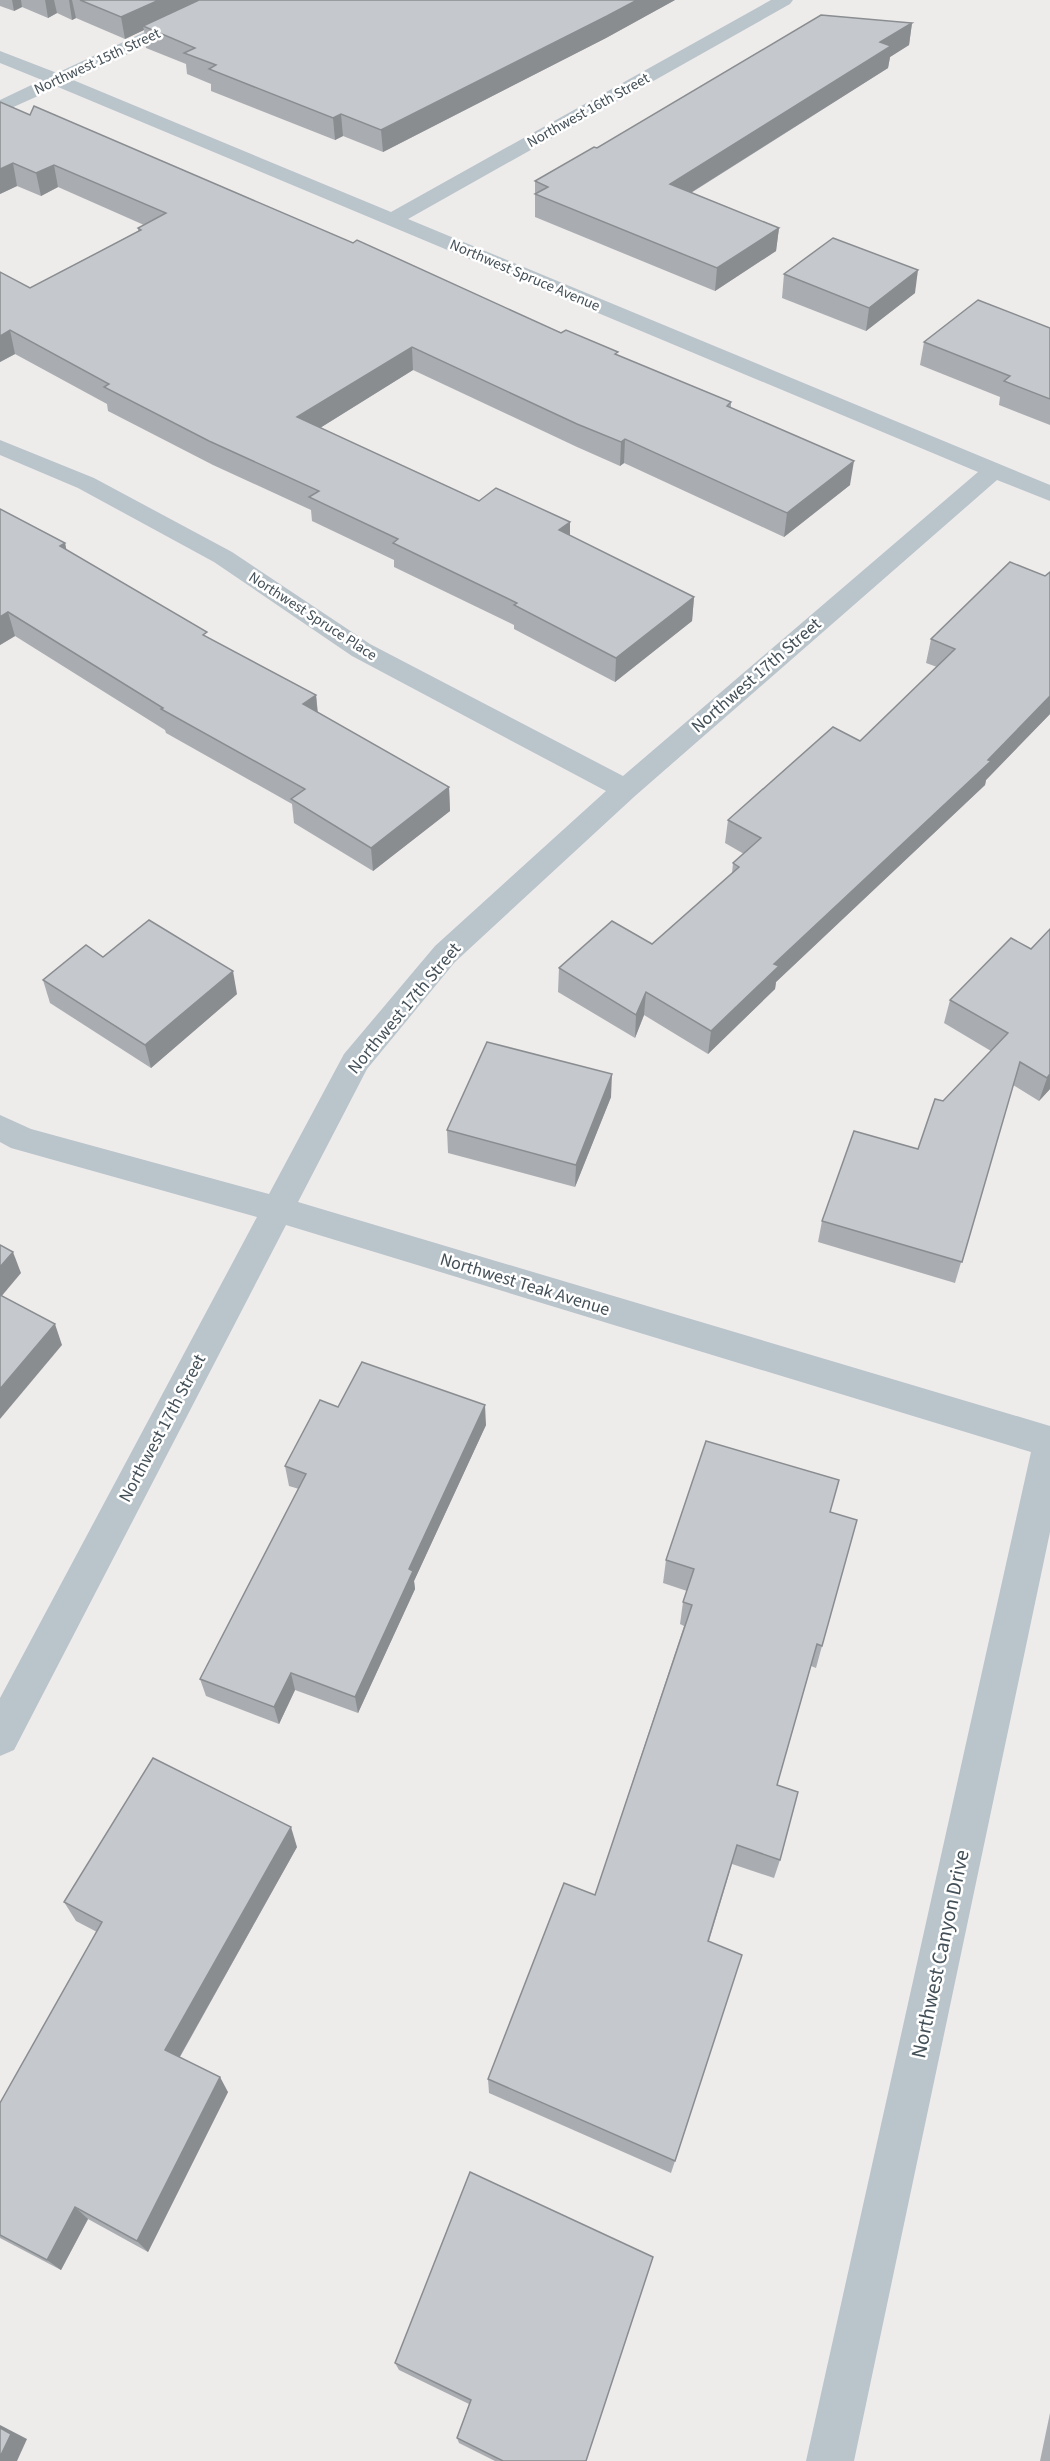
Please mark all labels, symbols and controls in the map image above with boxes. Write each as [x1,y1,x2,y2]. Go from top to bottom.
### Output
street label: Northwest 15th Street [31,23,164,100]
street label: Northwest 16th Street [523,68,653,153]
street label: Northwest Spruce Avenue [446,234,603,317]
street label: Northwest Spruce Place [245,567,381,666]
street label: Northwest 17th Street [686,612,827,739]
street label: Northwest 17th Street [342,937,467,1079]
street label: Northwest Teak Avenue [437,1247,613,1322]
street label: Northwest 17th Street [113,1350,212,1507]
street label: Northwest Canyon Drive [903,1847,977,2061]

